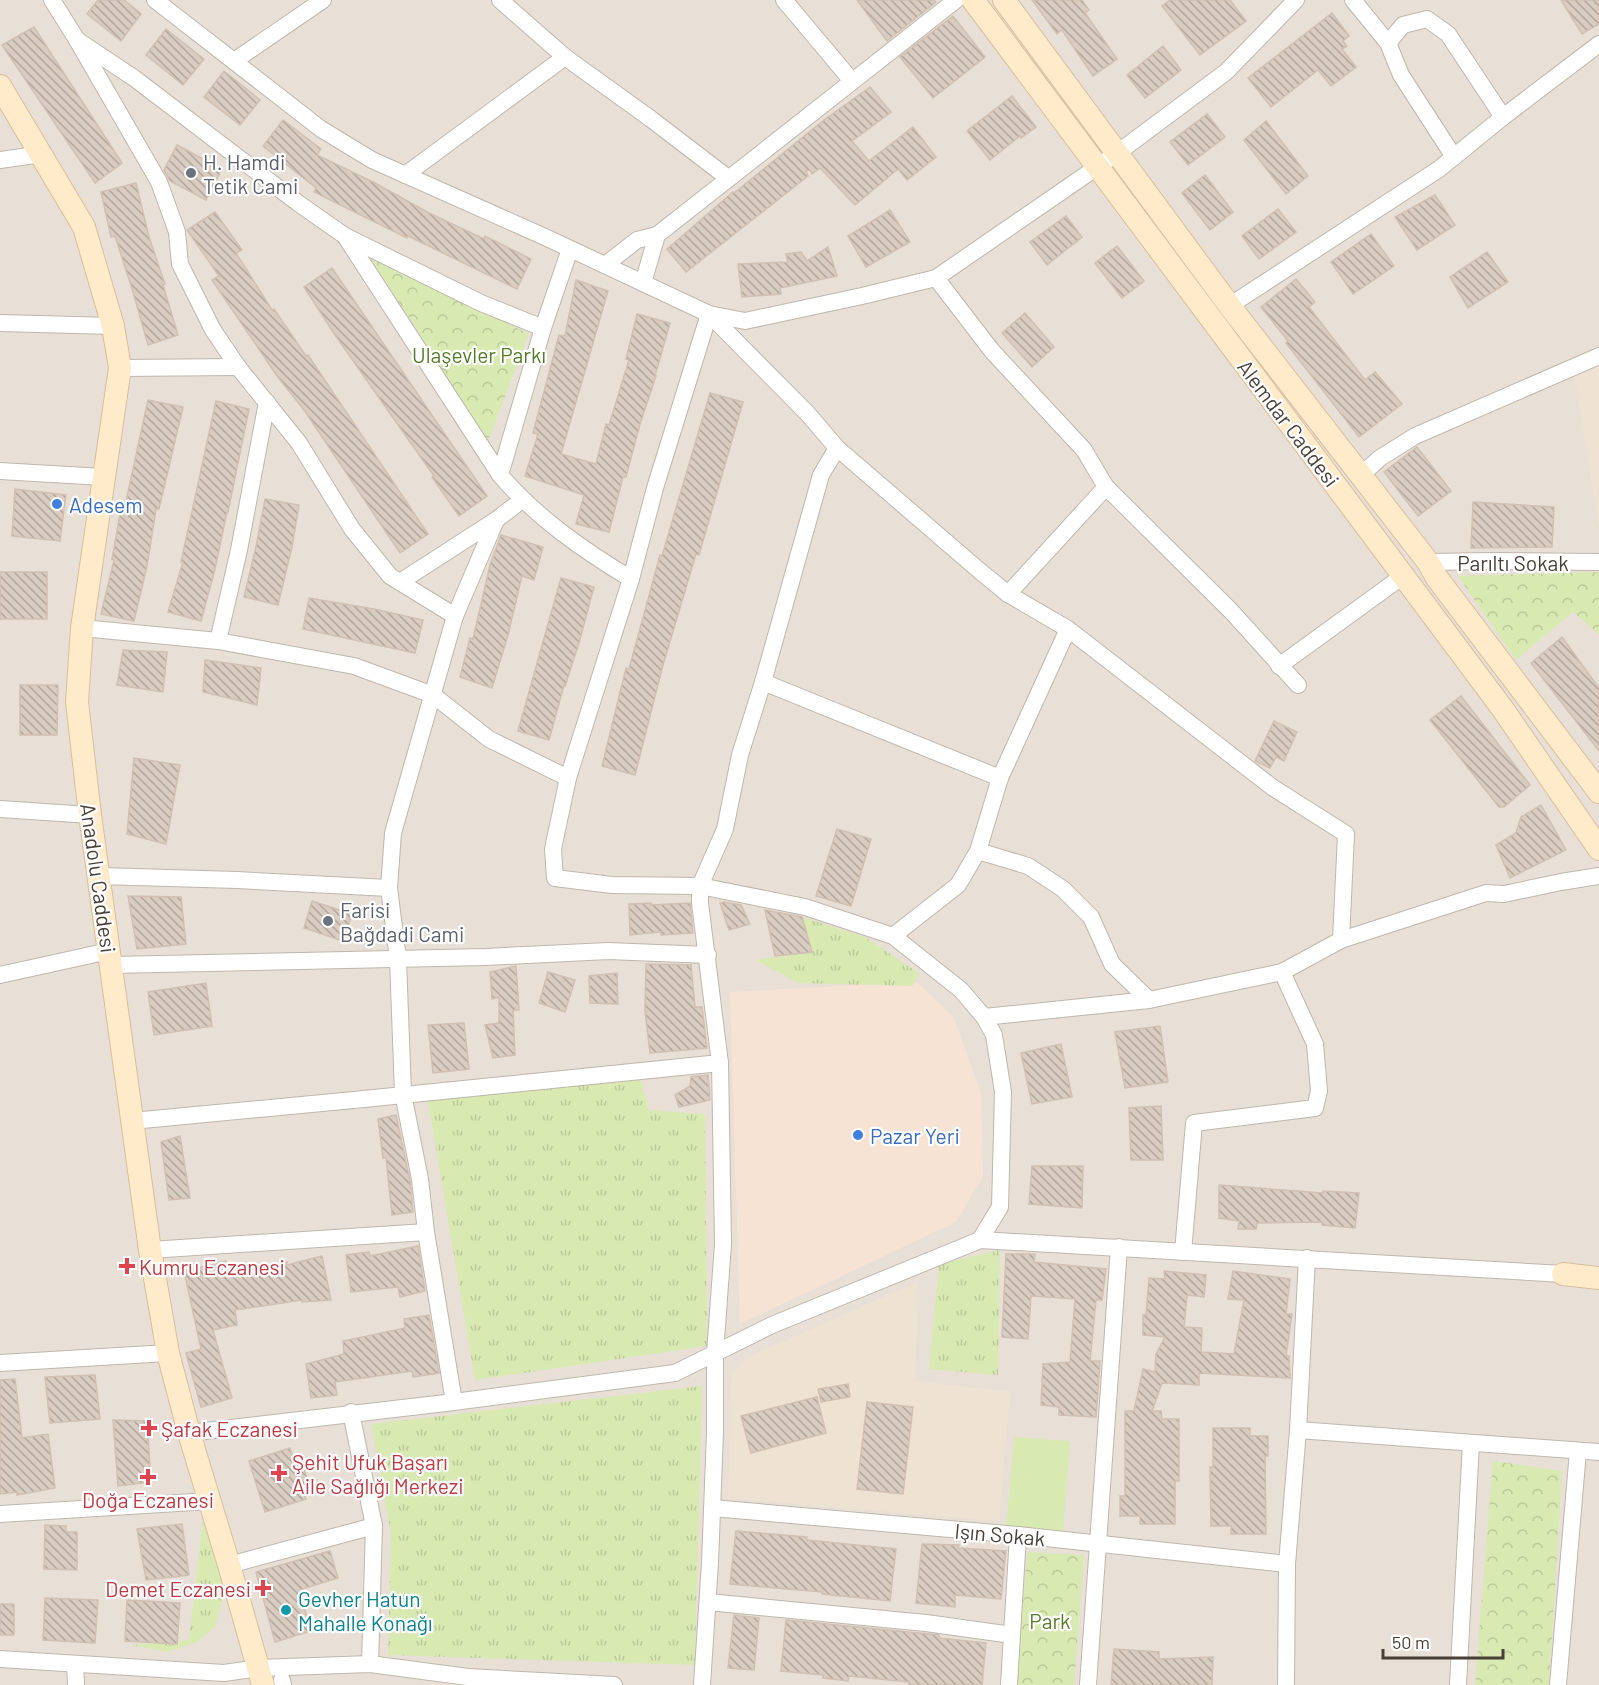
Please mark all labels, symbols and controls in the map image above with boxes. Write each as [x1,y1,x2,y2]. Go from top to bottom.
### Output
place label: H. Hamdi Tetik Cami [203,149,298,198]
marker: H. Hamdi Tetik Cami [184,166,198,180]
park label: Ulaşevler Parkı [412,342,546,367]
street label: Alemdar Caddesi [1233,354,1345,492]
place label: Adesem [69,492,143,517]
marker: Adesem [50,497,64,511]
street label: Parıltı Sokak [1457,550,1569,575]
street label: Anadolu Caddesi [76,802,122,954]
place label: Farisi Bağdadi Cami [340,897,464,946]
marker: Farisi Bağdadi Cami [321,914,335,928]
place label: Pazar Yeri [870,1123,960,1148]
marker: Pazar Yeri [851,1128,865,1142]
place label: Kumru Eczanesi [139,1254,285,1279]
marker: Kumru Eczanesi [120,1259,134,1273]
place label: Şafak Eczanesi [161,1416,298,1441]
marker: Şafak Eczanesi [142,1421,156,1435]
place label: Şehit Ufuk Başarı Aile Sağlığı Merkezi [292,1449,464,1498]
marker: Şehit Ufuk Başarı Aile Sağlığı Merkezi [270,1464,288,1482]
marker: Doğa Eczanesi [141,1470,155,1484]
place label: Doğa Eczanesi [82,1487,214,1512]
street label: Işın Sokak [954,1518,1046,1550]
place label: Demet Eczanesi [105,1576,251,1601]
marker: Demet Eczanesi [256,1581,270,1595]
place label: Gevher Hatun Mahalle Konağı [298,1586,433,1635]
marker: Gevher Hatun Mahalle Konağı [279,1603,293,1617]
park label: Park [1029,1608,1071,1633]
scale bar [1383,1622,1503,1660]
text: 50 m [1392,1631,1430,1653]

